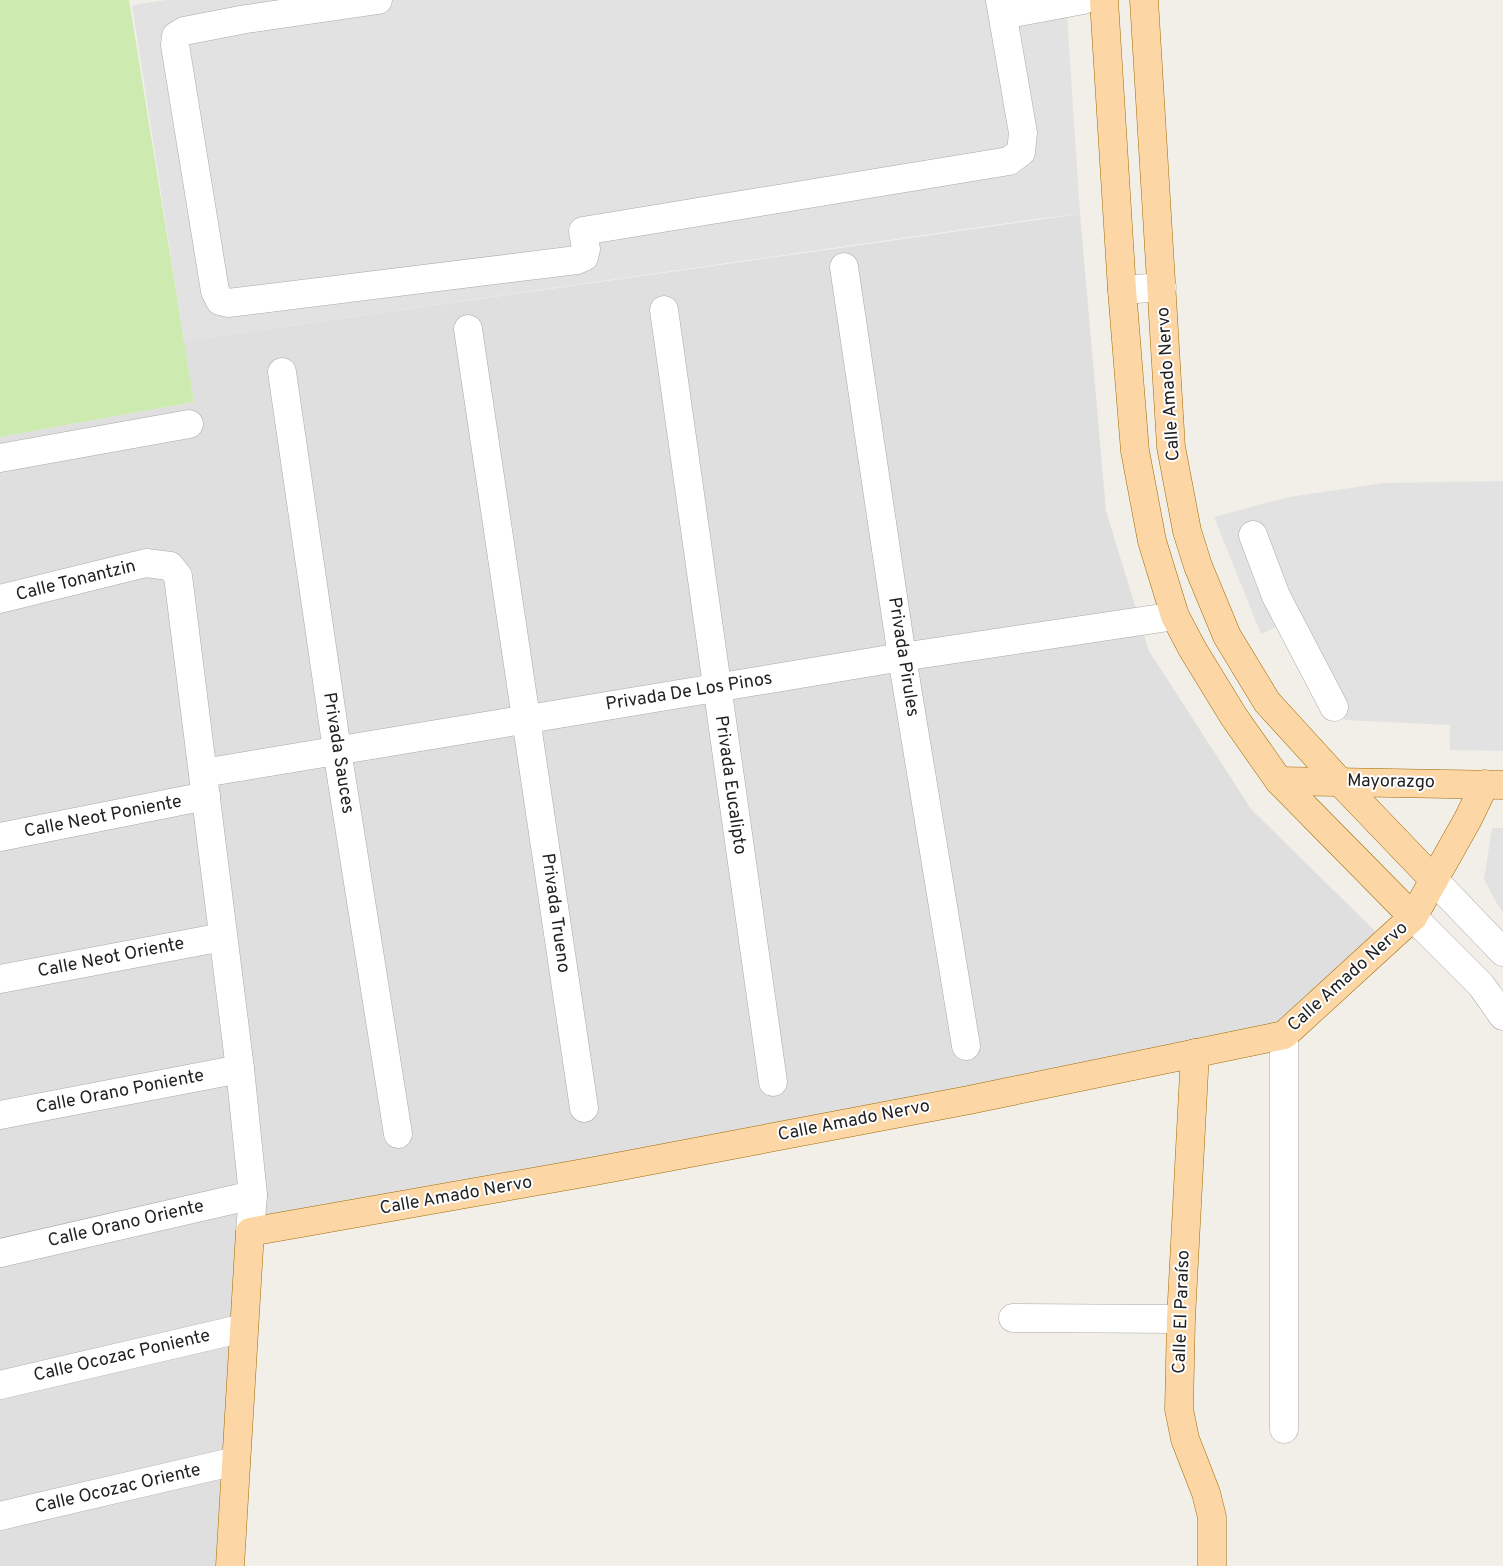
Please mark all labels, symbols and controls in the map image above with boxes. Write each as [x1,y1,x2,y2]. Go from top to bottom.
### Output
street label: Calle Amado Nervo [1152,306,1186,462]
street label: Calle Tonantzin [14,555,138,607]
street label: Privada Pirules [882,596,924,718]
street label: Privada De Los Pinos [604,667,774,717]
street label: Privada Sauces [317,691,359,815]
street label: Privada Eucalipto [709,714,751,856]
street label: Mayorazgo [1347,770,1435,794]
street label: Calle Neot Poniente [22,790,184,844]
street label: Privada Trueno [535,852,575,974]
street label: Calle Amado Nervo [1283,917,1413,1037]
street label: Calle Neot Oriente [36,933,186,983]
street label: Calle Orano Poniente [34,1064,206,1120]
street label: Calle Amado Nervo [776,1095,932,1147]
street label: Calle Amado Nervo [378,1171,534,1221]
street label: Calle Orano Oriente [46,1195,206,1253]
street label: Calle El Paraíso [1168,1250,1196,1374]
street label: Calle Ocozac Poniente [31,1324,213,1388]
street label: Calle Ocozac Oriente [33,1459,203,1519]

